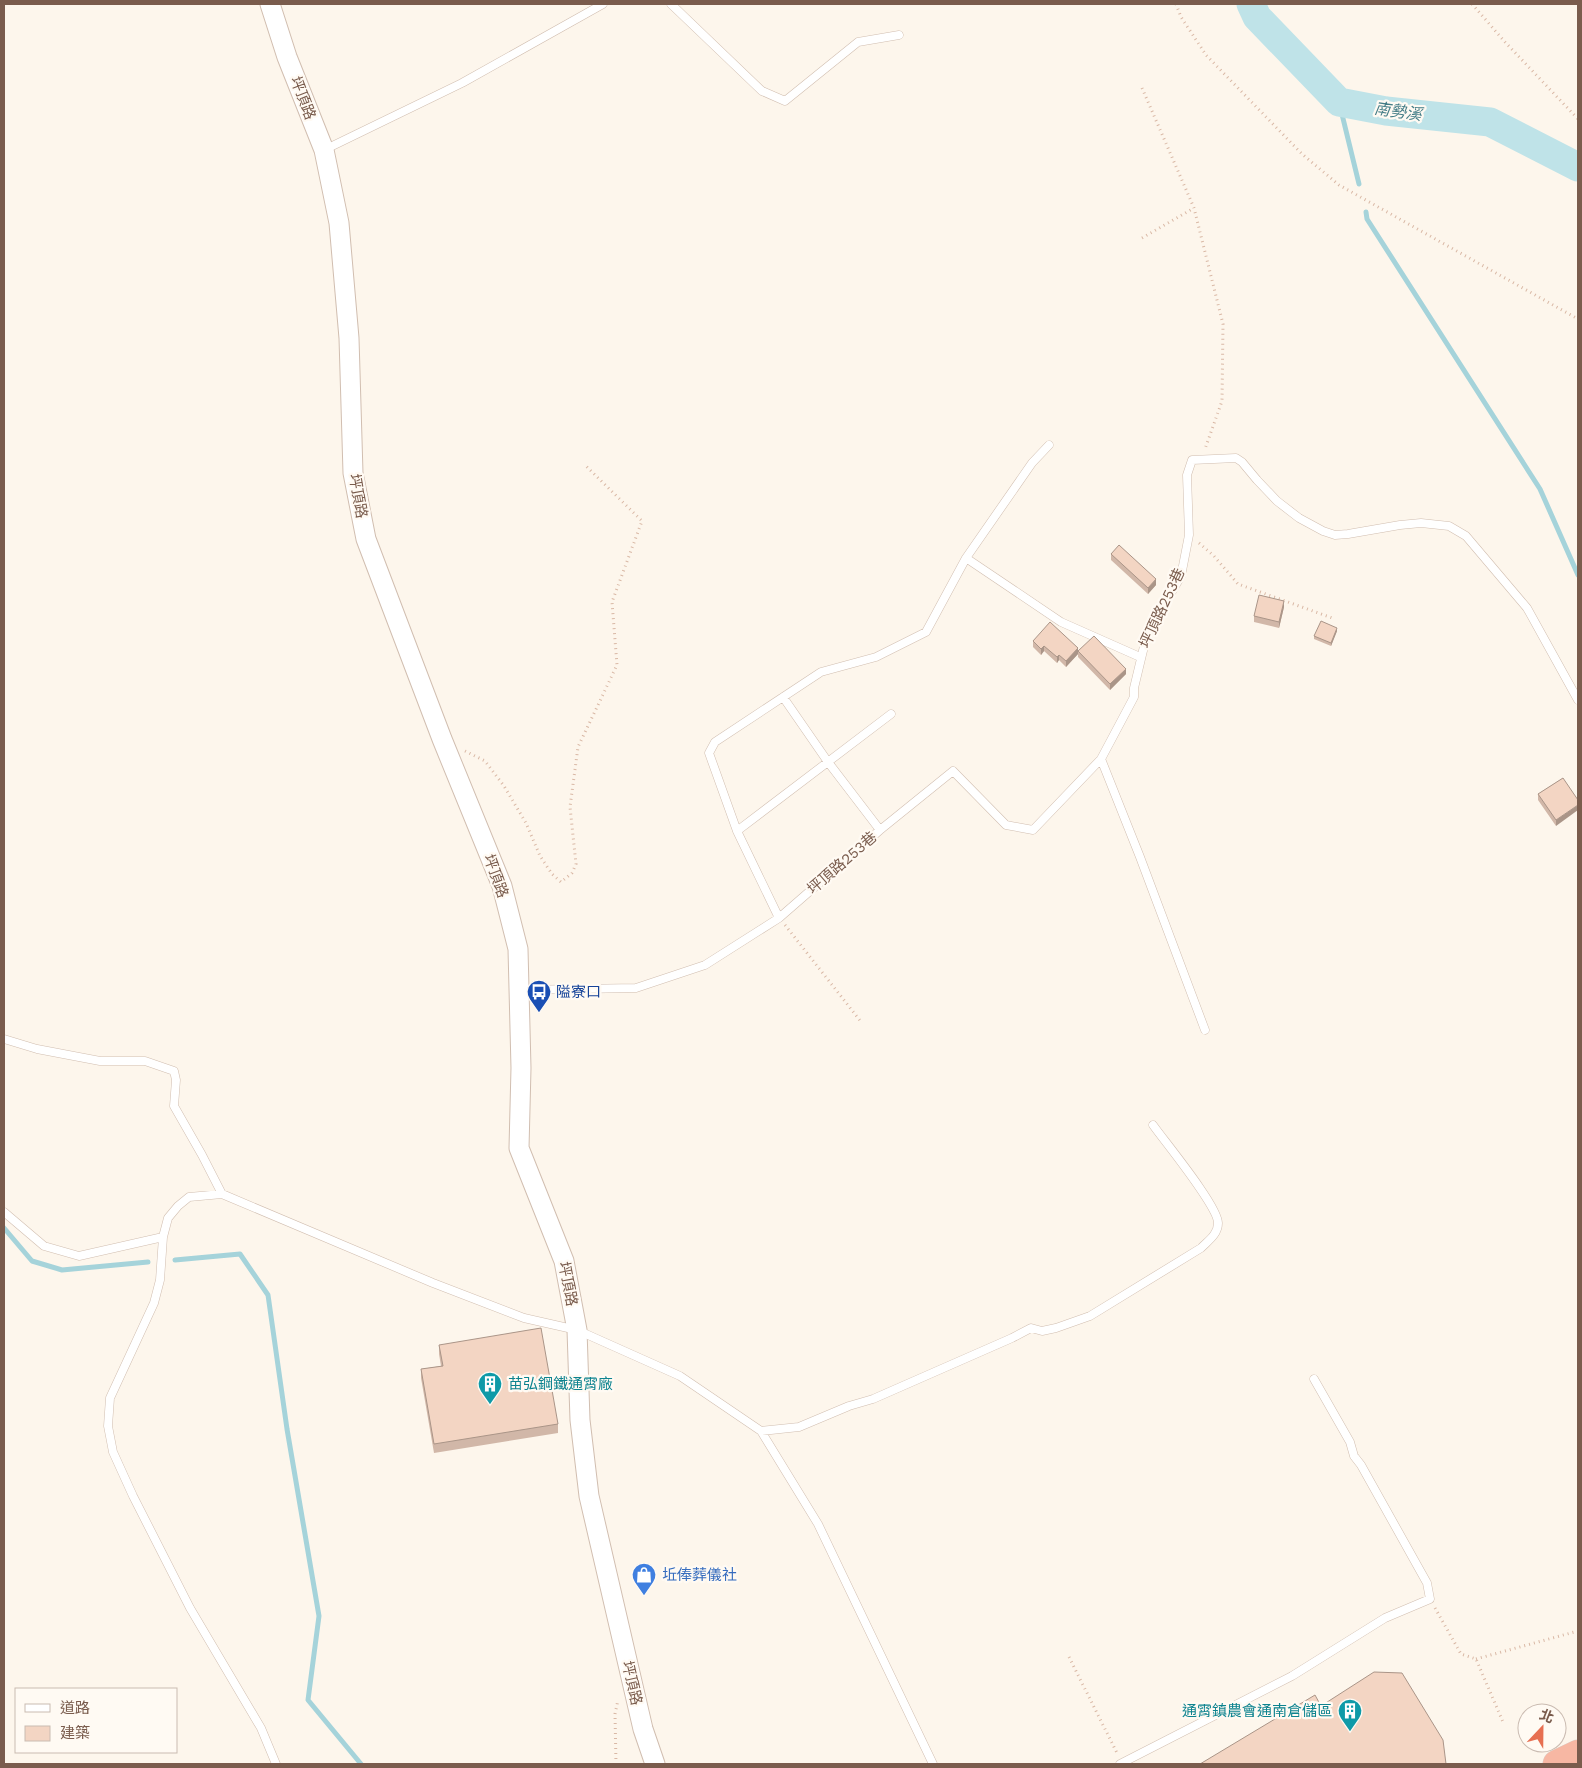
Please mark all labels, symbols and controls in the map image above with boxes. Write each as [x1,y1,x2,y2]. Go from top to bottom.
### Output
street label: 坪頂路 [287,74,319,122]
water label: 南勢溪 [1373,99,1425,125]
street label: 坪頂路 [345,472,371,520]
street label: 坪頂路253巷 [1136,565,1188,651]
street label: 坪頂路253巷 [804,828,880,898]
street label: 坪頂路 [480,852,512,900]
bus stop icon: 隘寮口 [526,979,552,1013]
place label: 隘寮口 [556,983,601,1001]
street label: 坪頂路 [555,1260,581,1308]
building icon: 苗弘鋼鐵通霄廠 [477,1371,503,1405]
place label: 苗弘鋼鐵通霄廠 [508,1375,613,1393]
shop icon: 坵俸葬儀社 [631,1562,657,1596]
place label: 坵俸葬儀社 [662,1566,737,1584]
street label: 坪頂路 [618,1659,646,1707]
legend [15,1688,178,1753]
building icon: 通霄鎮農會通南倉儲區 [1337,1698,1363,1732]
text: 道路 [60,1699,90,1717]
place label: 通霄鎮農會通南倉儲區 [1182,1702,1332,1720]
north arrow [1517,1703,1567,1753]
text: 北 [1537,1706,1556,1726]
text: 建築 [60,1724,90,1742]

